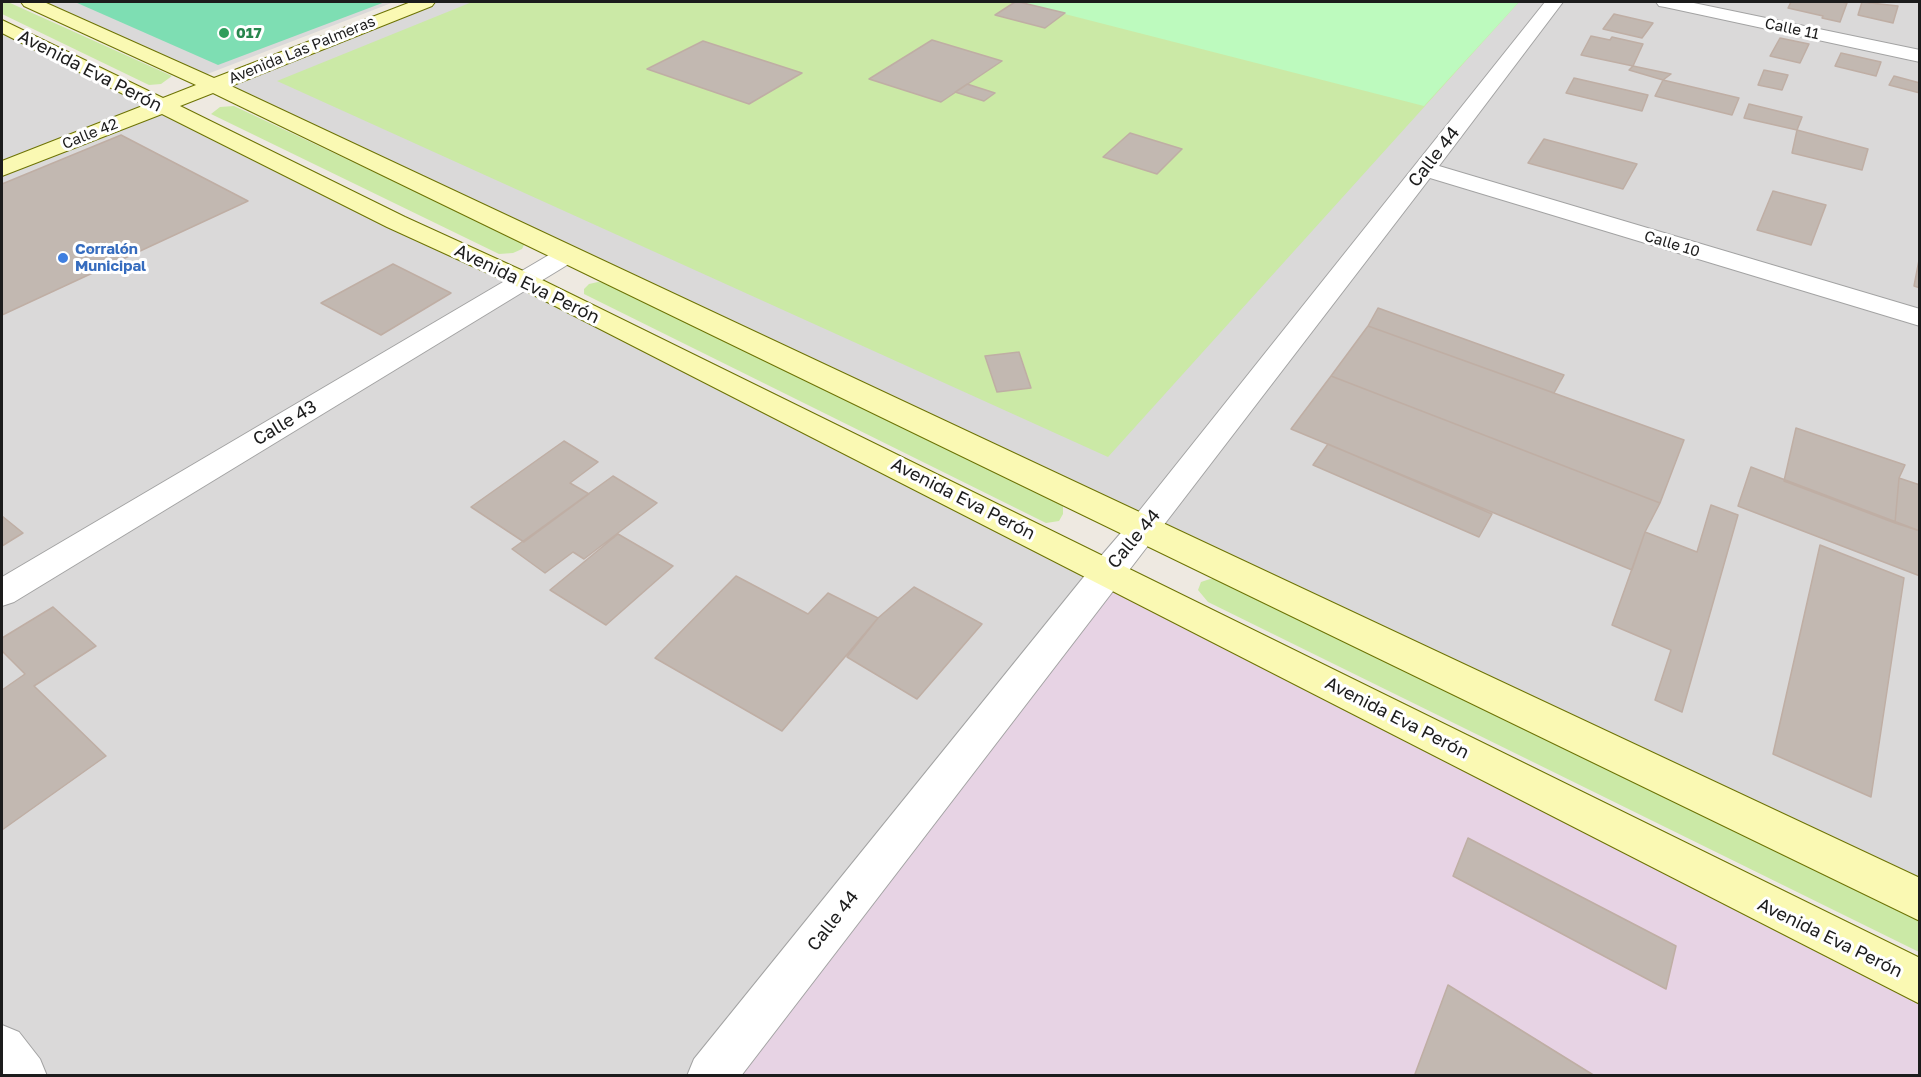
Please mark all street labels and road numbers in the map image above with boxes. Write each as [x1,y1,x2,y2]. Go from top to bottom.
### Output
street label: Avenida Las Palmeras [226,12,378,88]
street label: Calle 11 [1763,14,1821,44]
street label: Avenida Eva Perón [14,25,166,117]
street label: Calle 42 [60,115,120,153]
street label: Calle 44 [1404,123,1464,191]
street label: Calle 10 [1642,227,1702,261]
street label: Avenida Eva Perón [451,240,603,328]
street label: Calle 43 [249,396,321,450]
street label: Avenida Eva Perón [887,453,1039,545]
street label: Calle 44 [1103,505,1165,573]
street label: Avenida Eva Perón [1321,672,1473,764]
street label: Calle 44 [803,887,863,955]
street label: Avenida Eva Perón [1754,894,1906,982]

